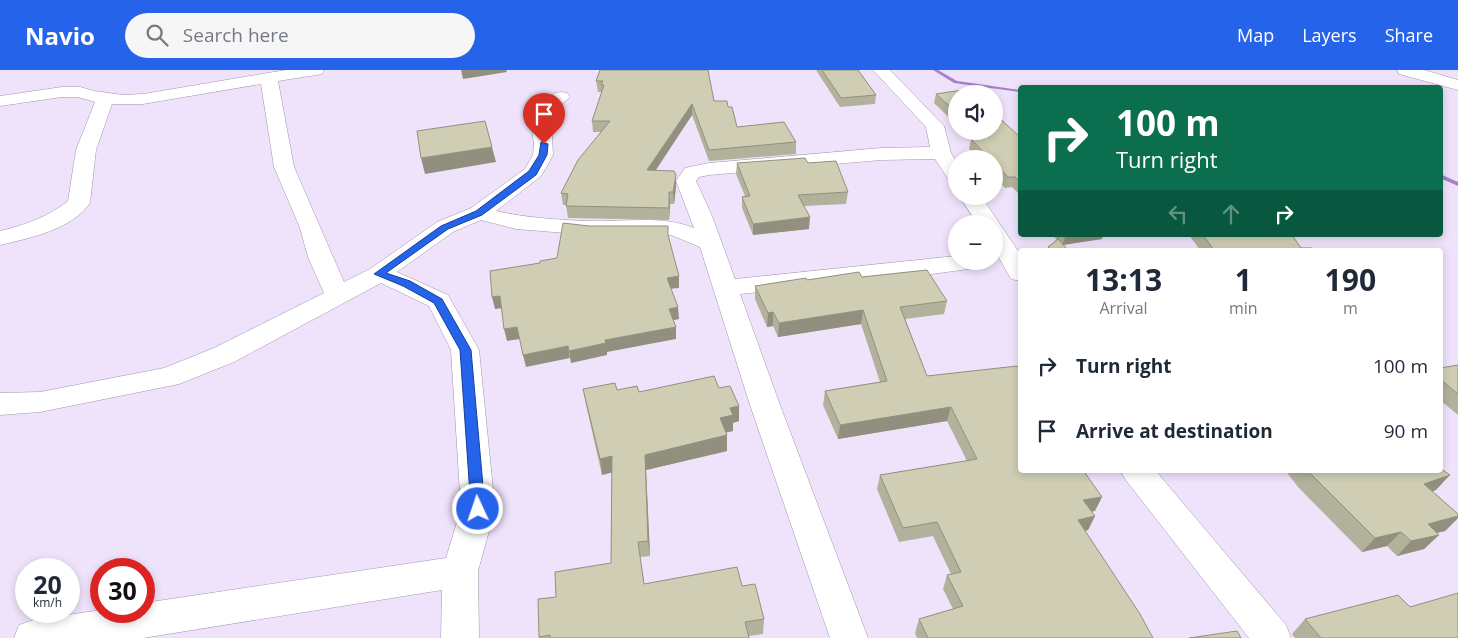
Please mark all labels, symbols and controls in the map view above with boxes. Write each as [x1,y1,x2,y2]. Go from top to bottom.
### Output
search box [125,13,475,58]
text: Navio [25,19,95,52]
icon: search [143,21,171,49]
text: Search here [183,22,289,48]
text: Map [1237,23,1274,47]
text: Layers [1302,23,1357,47]
text: Share [1385,23,1433,47]
map controls [948,85,1003,270]
button: sound [948,85,1003,140]
pin [523,93,565,144]
text: 100 m [1116,99,1220,146]
icon: arrive [530,100,558,128]
icon: right [1033,105,1098,170]
text: Turn right [1116,144,1218,174]
button: + [948,150,1003,205]
icon: left [1164,200,1192,228]
icon: ahead [1217,200,1245,228]
icon: right [1270,200,1298,228]
button: − [948,215,1003,270]
text: 13:13 [1085,259,1162,300]
text: 1 [1235,259,1252,300]
text: 190 [1325,259,1376,300]
text: Arrival [1099,297,1148,319]
text: min [1229,297,1258,319]
text: m [1343,297,1358,319]
icon: right [1033,352,1061,380]
text: Turn right [1076,353,1171,379]
text: 100 m [1373,353,1428,379]
icon: arrive [1033,417,1061,445]
text: Arrive at destination [1076,418,1273,444]
text: 90 m [1384,418,1428,444]
position arrow [451,482,503,534]
speed limit sign: 30 [90,558,155,623]
text: 20 [33,567,62,601]
text: km/h [33,594,62,611]

